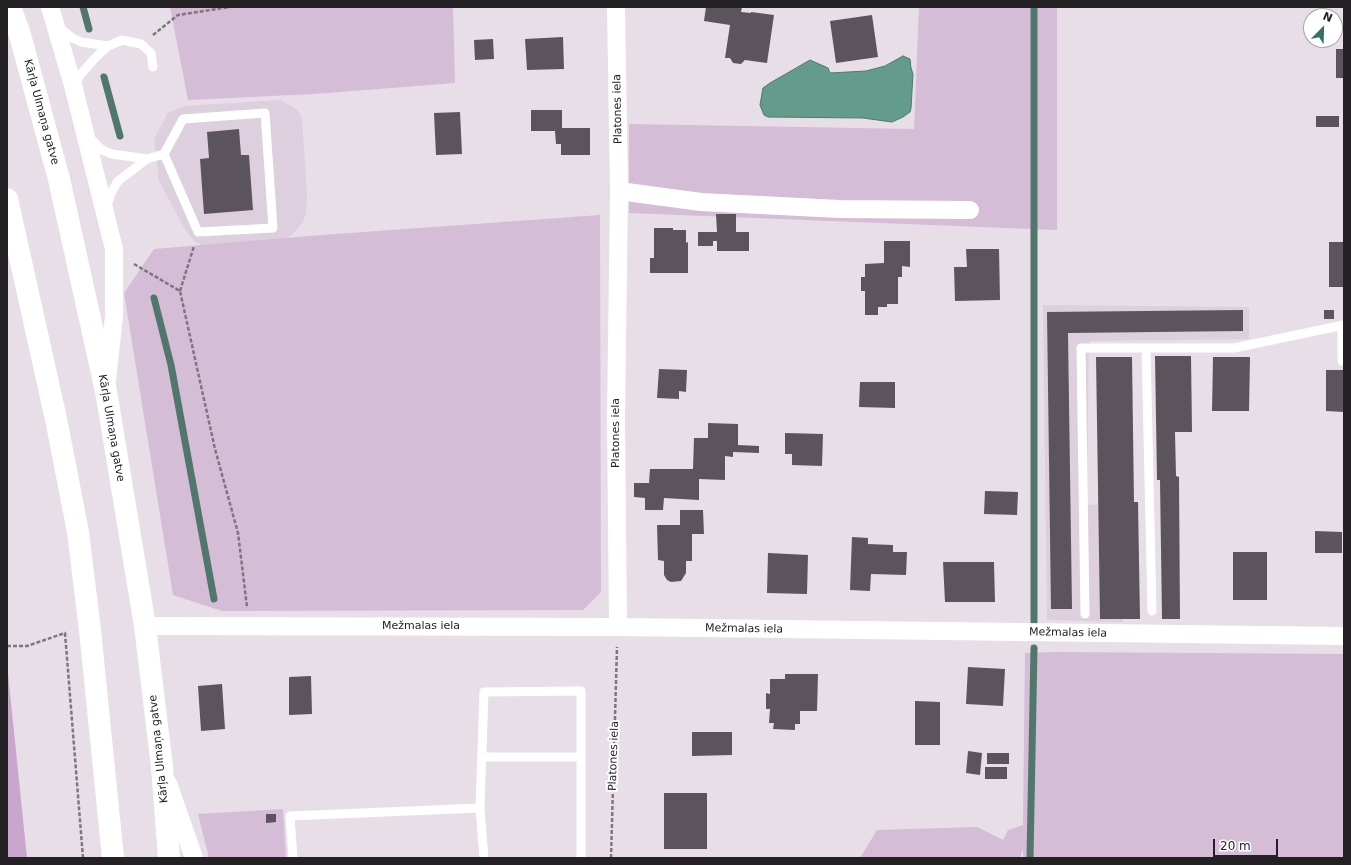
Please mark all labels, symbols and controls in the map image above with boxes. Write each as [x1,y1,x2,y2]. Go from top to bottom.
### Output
north arrow [1303,8,1343,48]
text: N [1321,10,1334,25]
street label: Kārļa Ulmaņa gatve [21,58,61,166]
street label: Platones iela [611,74,625,144]
street label: Kārļa Ulmaņa gatve [95,373,127,483]
street label: Platones iela [609,398,623,468]
street label: Mežmalas iela [382,619,460,633]
street label: Mežmalas iela [705,622,783,636]
street label: Mežmalas iela [1029,626,1107,640]
street label: Kārļa Ulmaņa gatve [147,694,171,804]
street label: Platones iela [606,721,622,791]
scale bar [1215,831,1280,857]
text: 20 m [1220,839,1251,853]

